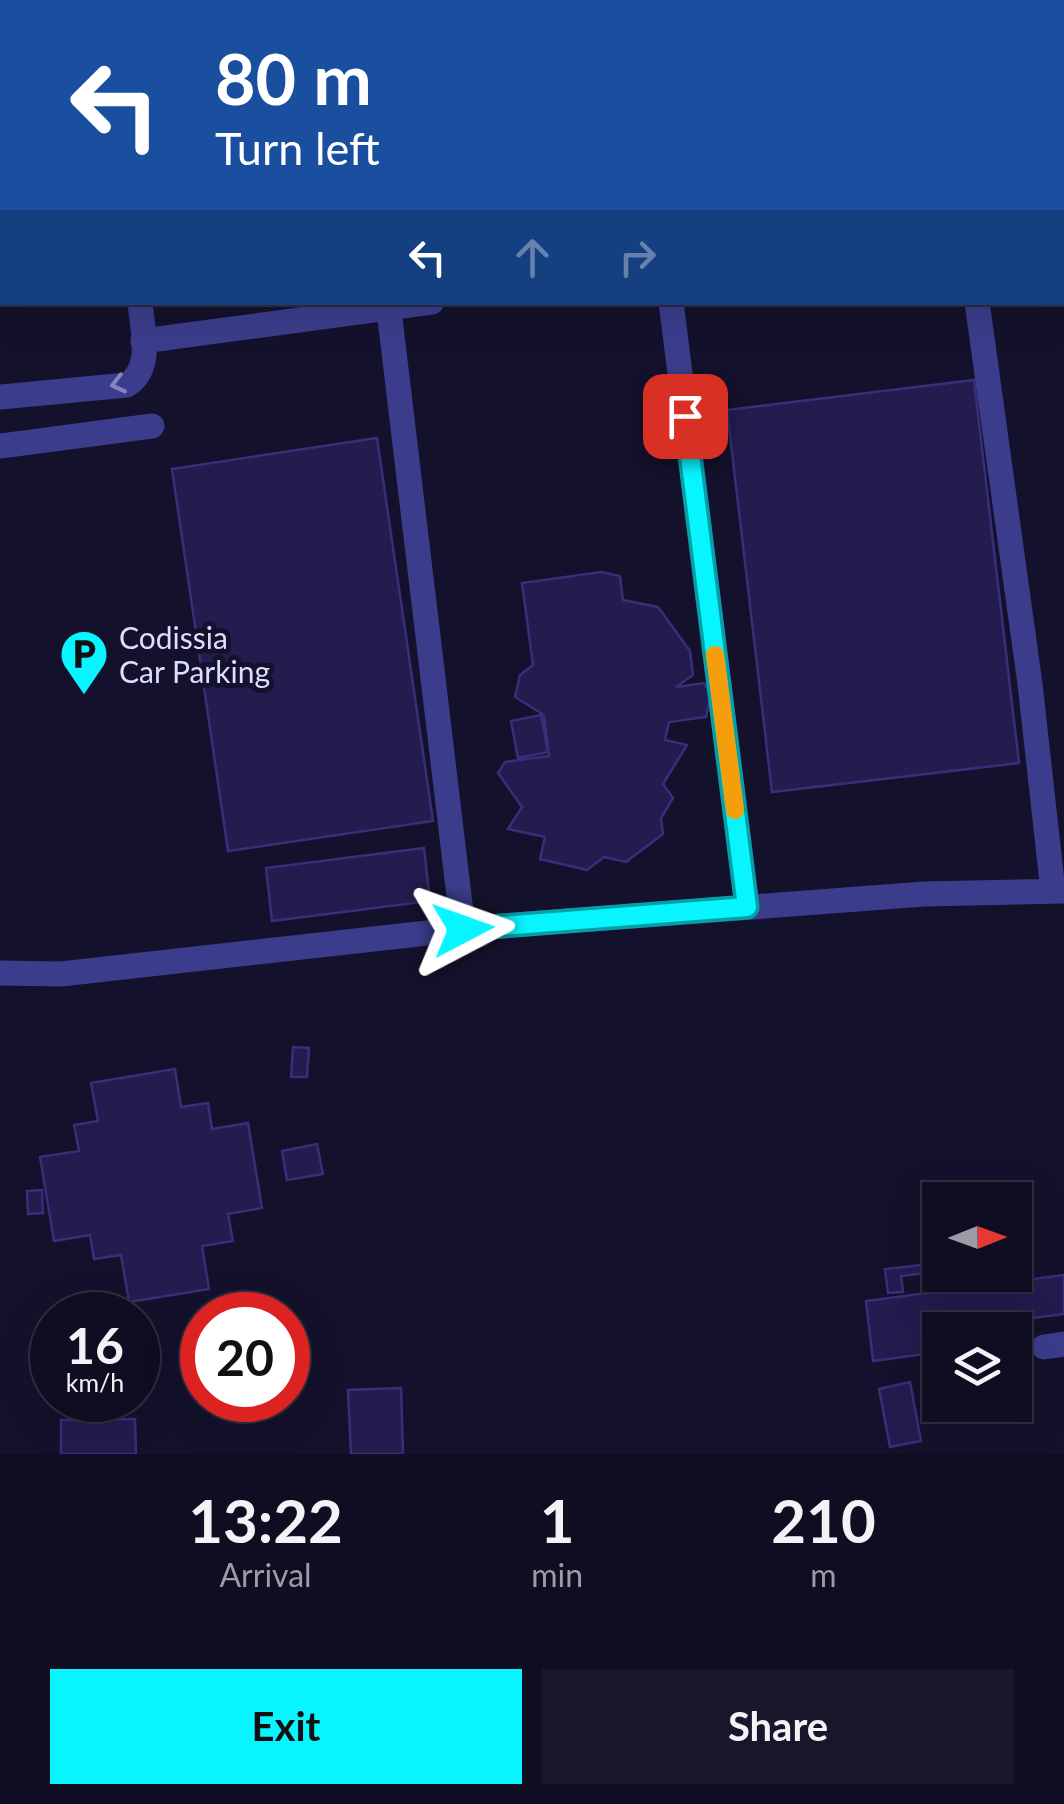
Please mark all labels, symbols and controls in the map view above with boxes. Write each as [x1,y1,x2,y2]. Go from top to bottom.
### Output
text: 80 m [215,36,372,120]
icon: left [50,40,180,170]
text: Turn left [215,121,380,175]
icon: left [400,230,455,285]
icon: ahead [505,230,560,285]
icon: right [610,230,665,285]
one-way arrow [110,372,127,393]
pin [643,374,728,459]
icon: arrive [658,389,713,444]
place label: Codissia Car Parking [119,619,270,689]
parking icon: Codissia Car Parking [58,628,110,696]
position arrow [411,877,515,981]
north arrow [922,1182,1032,1292]
map controls [922,1182,1032,1422]
speed limit sign: 20 [180,1292,310,1422]
button: layers [922,1312,1032,1422]
text: 16 [66,1315,124,1375]
text: km/h [66,1367,124,1397]
text: 13:22 [188,1484,343,1556]
text: 1 [540,1484,575,1556]
text: 210 [771,1484,876,1556]
text: Arrival [219,1555,312,1594]
text: min [531,1555,583,1594]
text: m [810,1555,837,1594]
button: Exit [50,1669,522,1784]
button: Share [542,1669,1014,1784]

